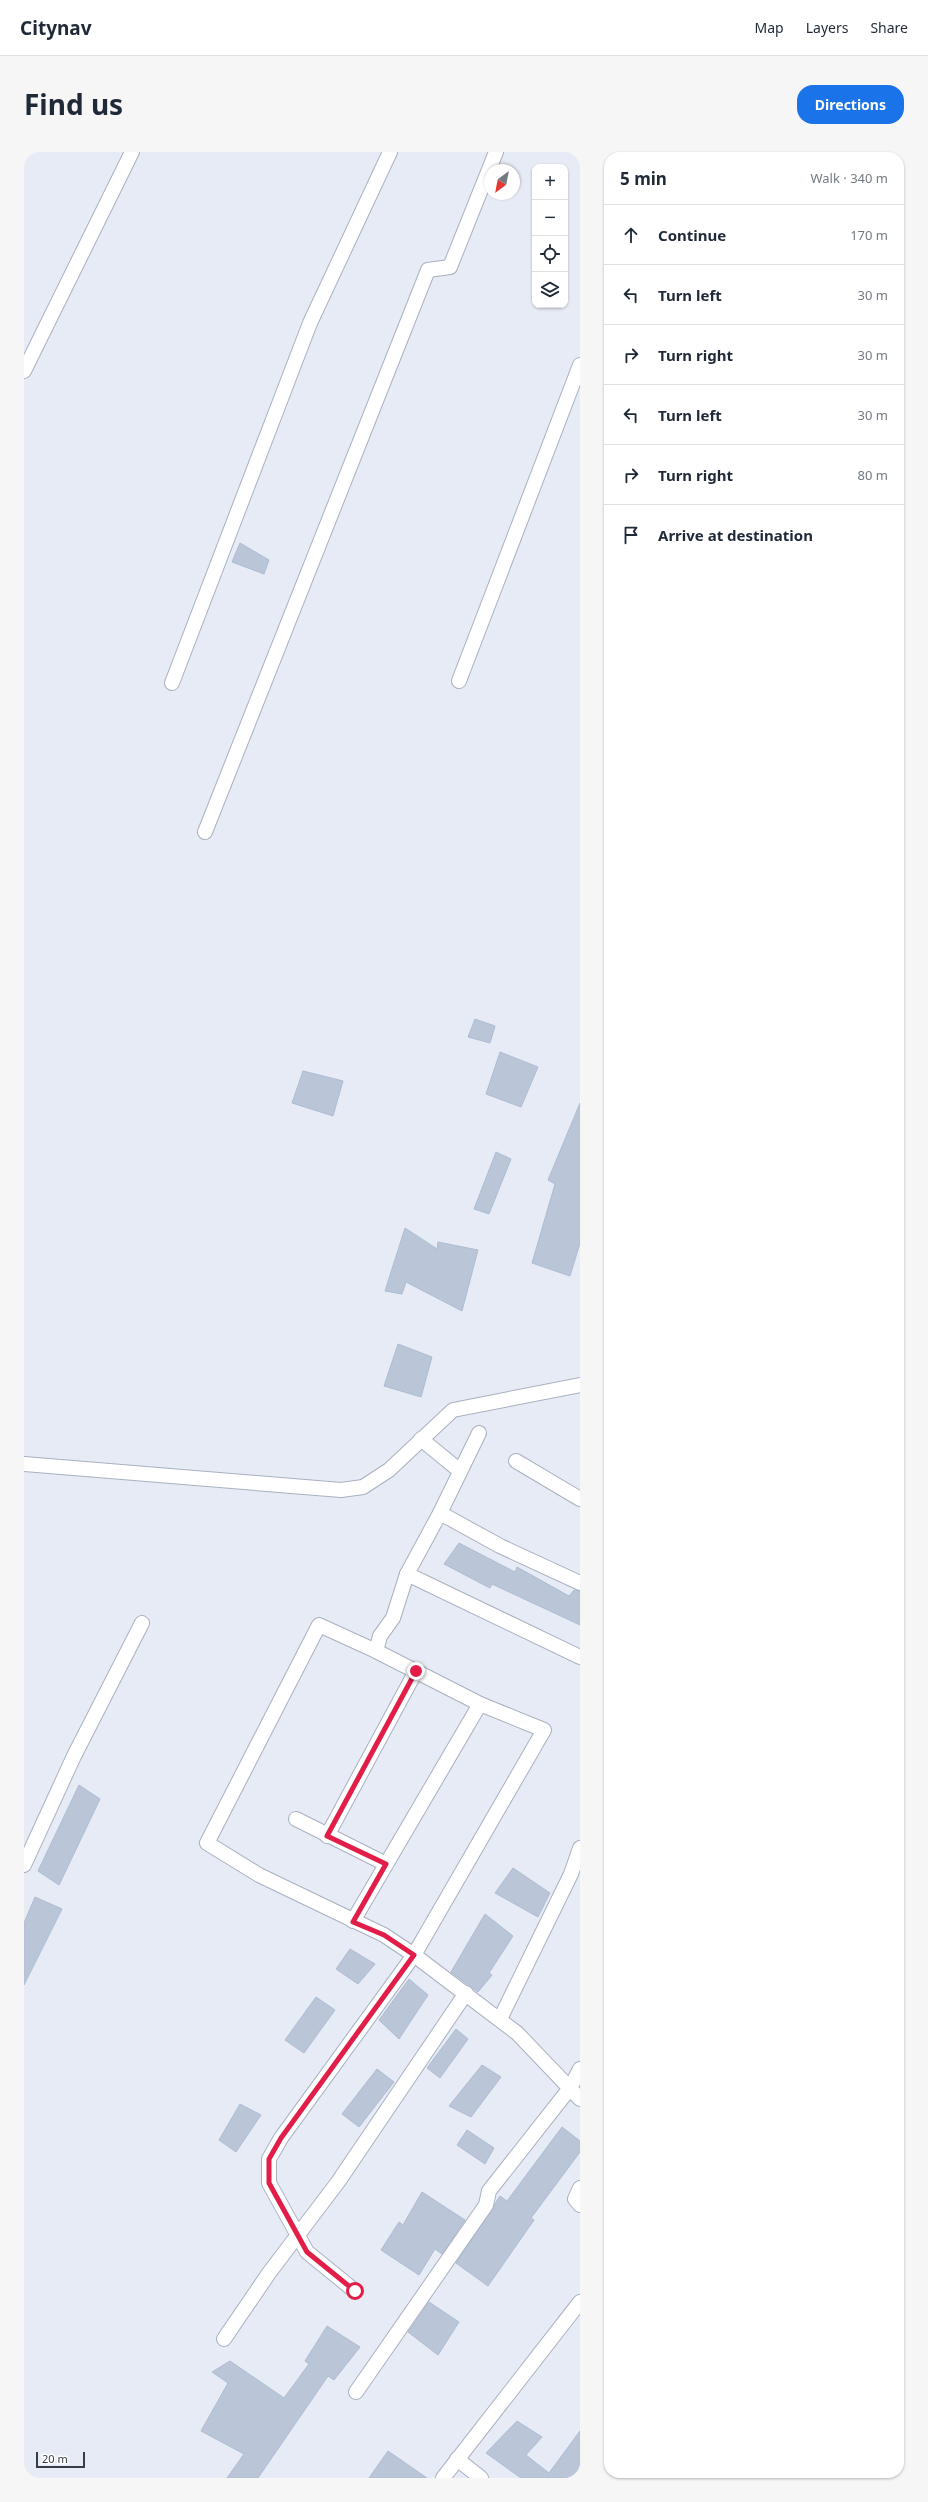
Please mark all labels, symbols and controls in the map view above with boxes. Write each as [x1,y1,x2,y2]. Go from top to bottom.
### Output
text: Citynav [20,15,92,41]
text: Map [755,18,784,37]
text: Layers [806,18,848,37]
text: Share [870,18,908,37]
text: Find us [24,85,123,123]
button: Directions [797,85,904,124]
north arrow [484,164,520,200]
map controls [532,164,568,308]
button: + [532,164,568,200]
text: 5 min [620,167,667,190]
text: Walk · 340 m [810,169,888,187]
button: − [532,200,568,236]
icon: ahead [620,224,642,246]
text: Continue [658,225,726,245]
text: 170 m [850,226,888,244]
button: locate [532,236,568,272]
button: layers [532,272,568,308]
icon: left [620,284,642,306]
text: Turn left [658,285,722,305]
text: 30 m [858,286,888,304]
icon: right [620,344,642,366]
text: Turn right [658,345,733,365]
text: 30 m [858,346,888,364]
icon: left [620,404,642,426]
text: Turn left [658,405,722,425]
text: 30 m [858,406,888,424]
icon: right [620,464,642,486]
text: Turn right [658,465,733,485]
text: 80 m [858,466,888,484]
icon: arrive [620,524,642,546]
text: Arrive at destination [658,525,813,545]
route end [407,1662,425,1680]
route start [346,2282,364,2300]
scale bar [36,2450,85,2469]
text: 20 m [42,2451,68,2466]

